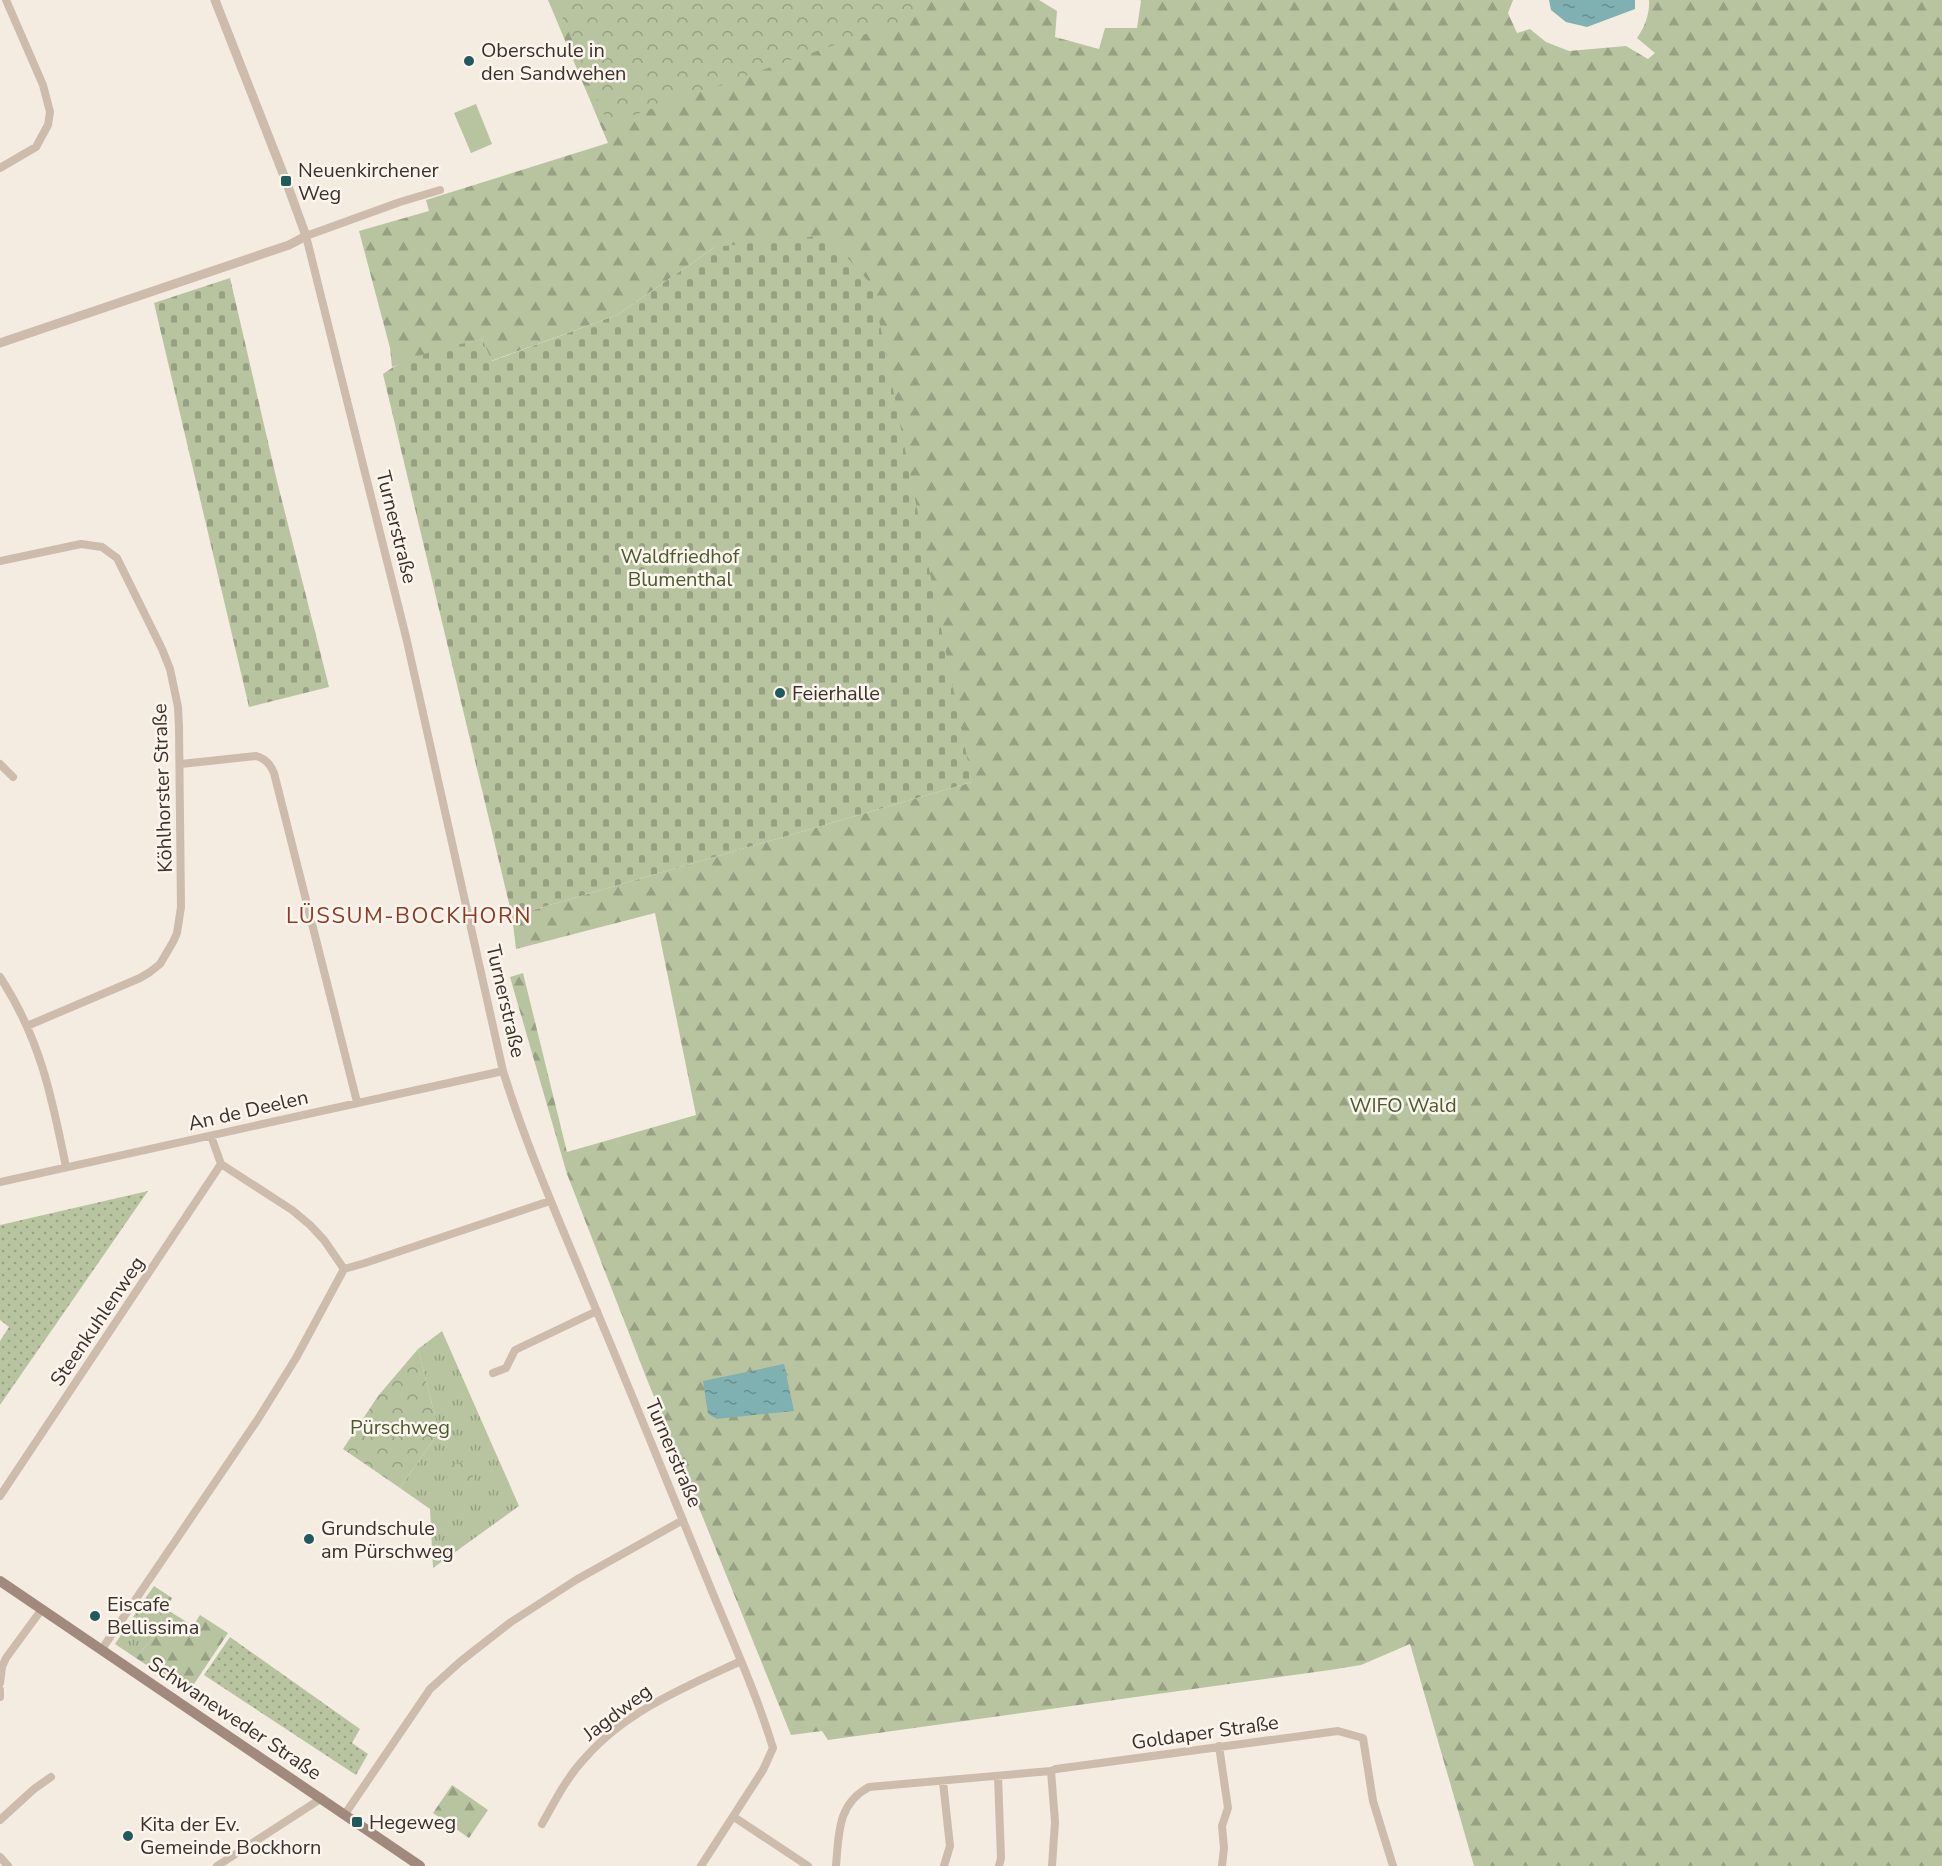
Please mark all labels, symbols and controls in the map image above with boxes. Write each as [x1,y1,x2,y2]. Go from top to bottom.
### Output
place label: Oberschule in den Sandwehen [481,37,626,87]
marker: Oberschule in den Sandwehen [462,54,476,68]
place label: Neuenkirchener Weg [298,157,439,207]
marker: Neuenkirchener Weg [279,174,293,188]
street label: Turnerstraße [369,468,424,586]
park label: Waldfriedhof Blumenthal [621,543,740,593]
place label: Feierhalle [792,680,880,707]
marker: Feierhalle [773,686,787,700]
street label: Köhlhorster Straße [146,703,179,873]
district label: LÜSSUM-BOCKHORN [286,901,532,931]
street label: Turnerstraße [479,942,532,1060]
street label: An de Deelen [185,1084,311,1137]
park label: WIFO Wald [1349,1092,1457,1119]
street label: Steenkuhlenweg [44,1251,151,1391]
street label: Turnerstraße [639,1395,708,1511]
park label: Pürschweg [350,1414,450,1441]
place label: Grundschule am Pürschweg [321,1515,454,1565]
marker: Grundschule am Pürschweg [302,1532,316,1546]
place label: Eiscafe Bellissima [107,1591,199,1641]
marker: Eiscafe Bellissima [88,1609,102,1623]
street label: Schwaneweder Straße [143,1650,327,1787]
street label: Jagdweg [577,1678,657,1748]
street label: Goldaper Straße [1130,1709,1280,1756]
place label: Hegeweg [369,1809,456,1836]
place label: Kita der Ev. Gemeinde Bockhorn [140,1811,321,1861]
marker: Hegeweg [350,1815,364,1829]
marker: Kita der Ev. Gemeinde Bockhorn [121,1829,135,1843]

